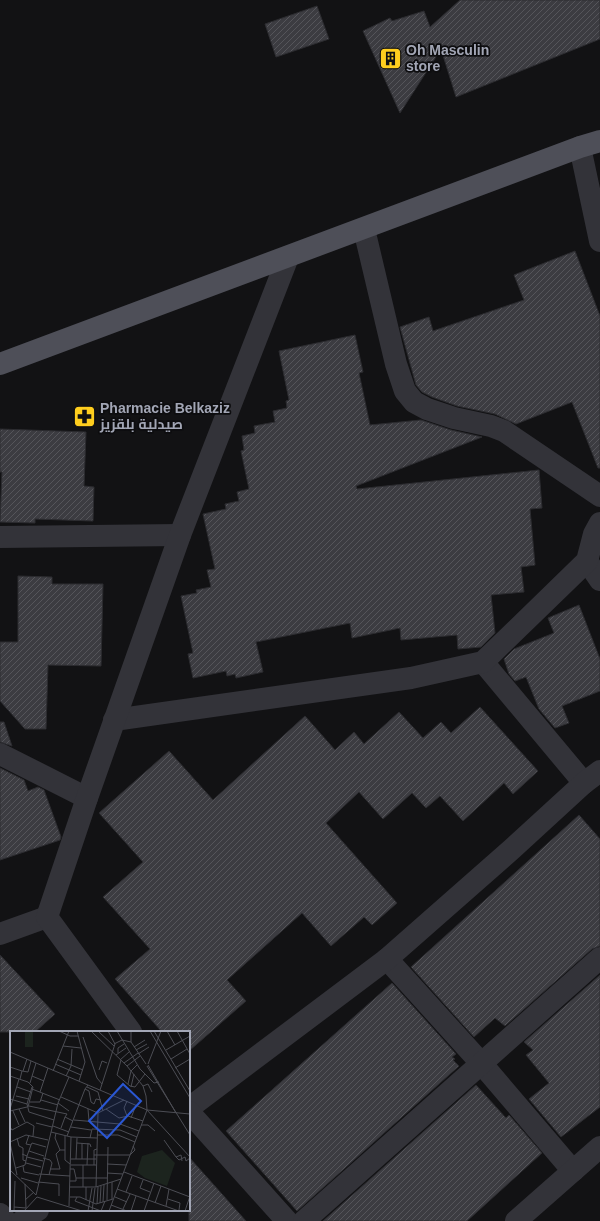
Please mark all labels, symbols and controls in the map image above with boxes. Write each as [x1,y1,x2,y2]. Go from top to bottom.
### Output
place label: Oh Masculin store [406,42,489,74]
building icon: Oh Masculin store [378,45,404,71]
place label: Pharmacie Belkaziz صيدلية بلقزيز [99,400,230,433]
pharmacy icon: Pharmacie Belkaziz صيدلية بلقزيز [71,403,97,429]
inset map [10,1031,190,1211]

